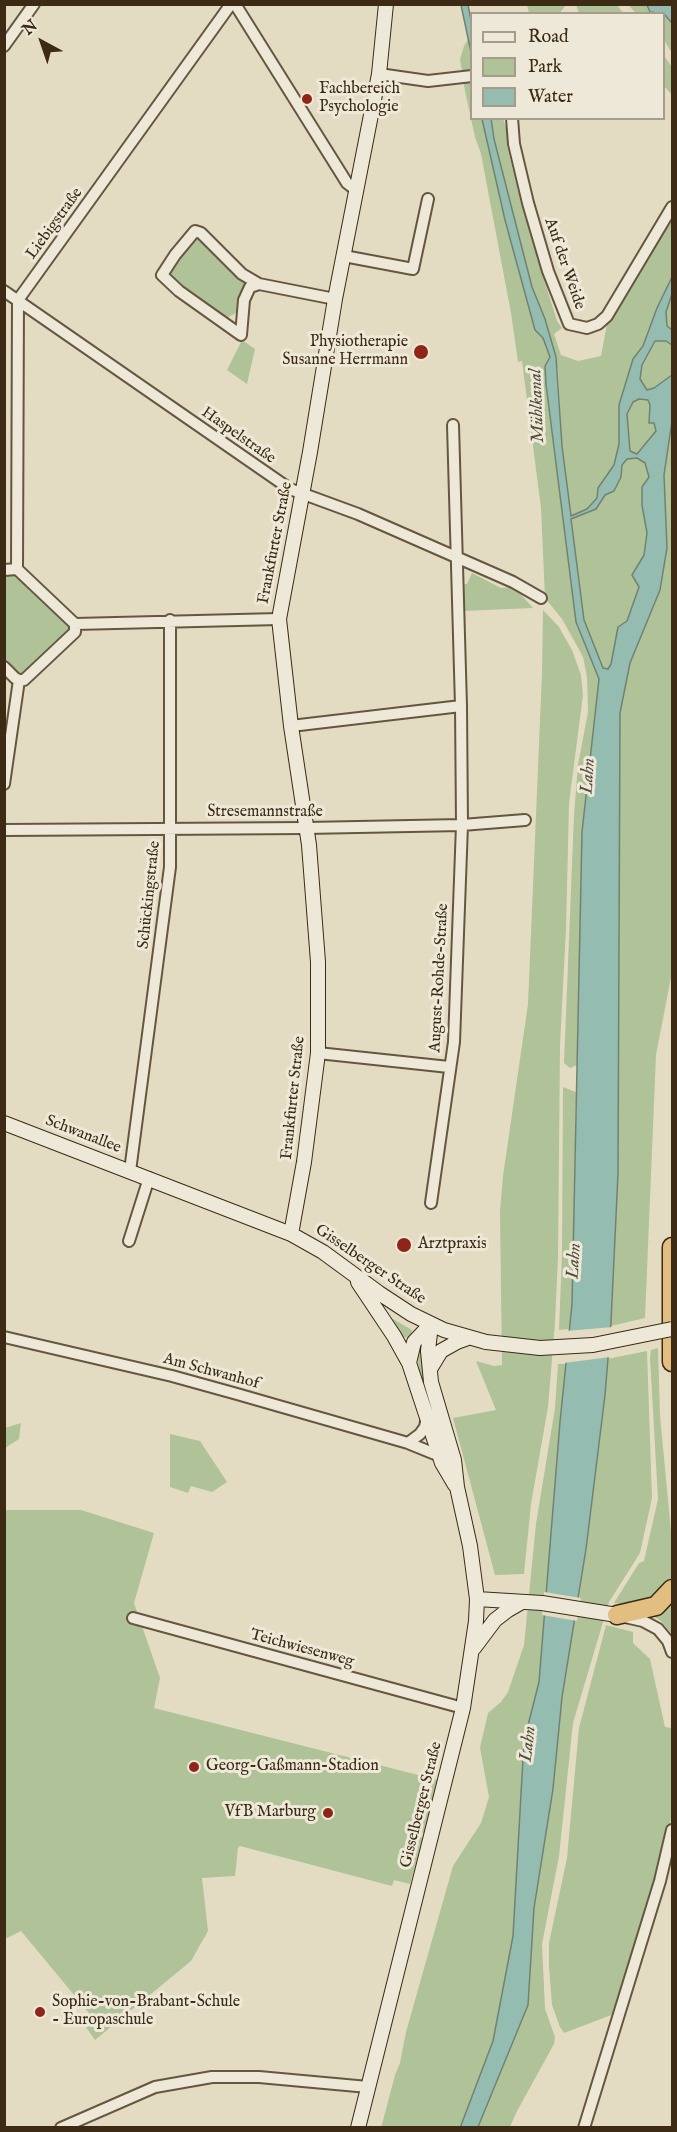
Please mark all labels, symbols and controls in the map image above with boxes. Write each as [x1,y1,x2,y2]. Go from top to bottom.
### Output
north arrow [12,12,72,72]
legend [470,12,665,120]
text: N [19,16,42,40]
text: Road [528,26,569,49]
text: Park [528,56,562,79]
place label: Fachbereich Psychologie [319,80,400,118]
text: Water [528,86,573,109]
marker: Fachbereich Psychologie [300,92,314,106]
street label: Liebigstraße [23,184,87,264]
street label: Auf der Weide [539,216,589,312]
place label: Physiotherapie Susanne Herrmann [282,333,408,371]
marker: Physiotherapie Susanne Herrmann [412,343,430,361]
water label: Mühlkanal [526,369,550,443]
street label: Haspelstraße [197,403,279,469]
street label: Frankfurter Straße [255,480,297,606]
water label: Lahn [577,757,601,795]
street label: Stresemannstraße [207,803,323,823]
street label: Schückingstraße [135,840,165,950]
street label: August-Rohde-Straße [427,903,453,1053]
street label: Frankfurter Straße [278,1035,310,1161]
street label: Schwanallee [42,1112,124,1158]
street label: Gisselberger Straße [311,1221,429,1309]
place label: Arztpraxis [418,1235,487,1255]
marker: Arztpraxis [395,1236,413,1254]
water label: Lahn [563,1242,587,1280]
street label: Am Schwanhof [161,1350,261,1394]
street label: Teichwiesenweg [248,1626,356,1672]
water label: Lahn [516,1725,542,1763]
street label: Gisselberger Straße [397,1740,447,1870]
place label: Georg-Gaßmann-Stadion [206,1757,379,1777]
marker: Georg-Gaßmann-Stadion [187,1760,201,1774]
place label: VfB Marburg [225,1803,316,1823]
marker: VfB Marburg [321,1806,335,1820]
place label: Sophie-von-Brabant-Schule - Europaschule [52,1993,240,2031]
marker: Sophie-von-Brabant-Schule - Europaschule [33,2005,47,2019]

